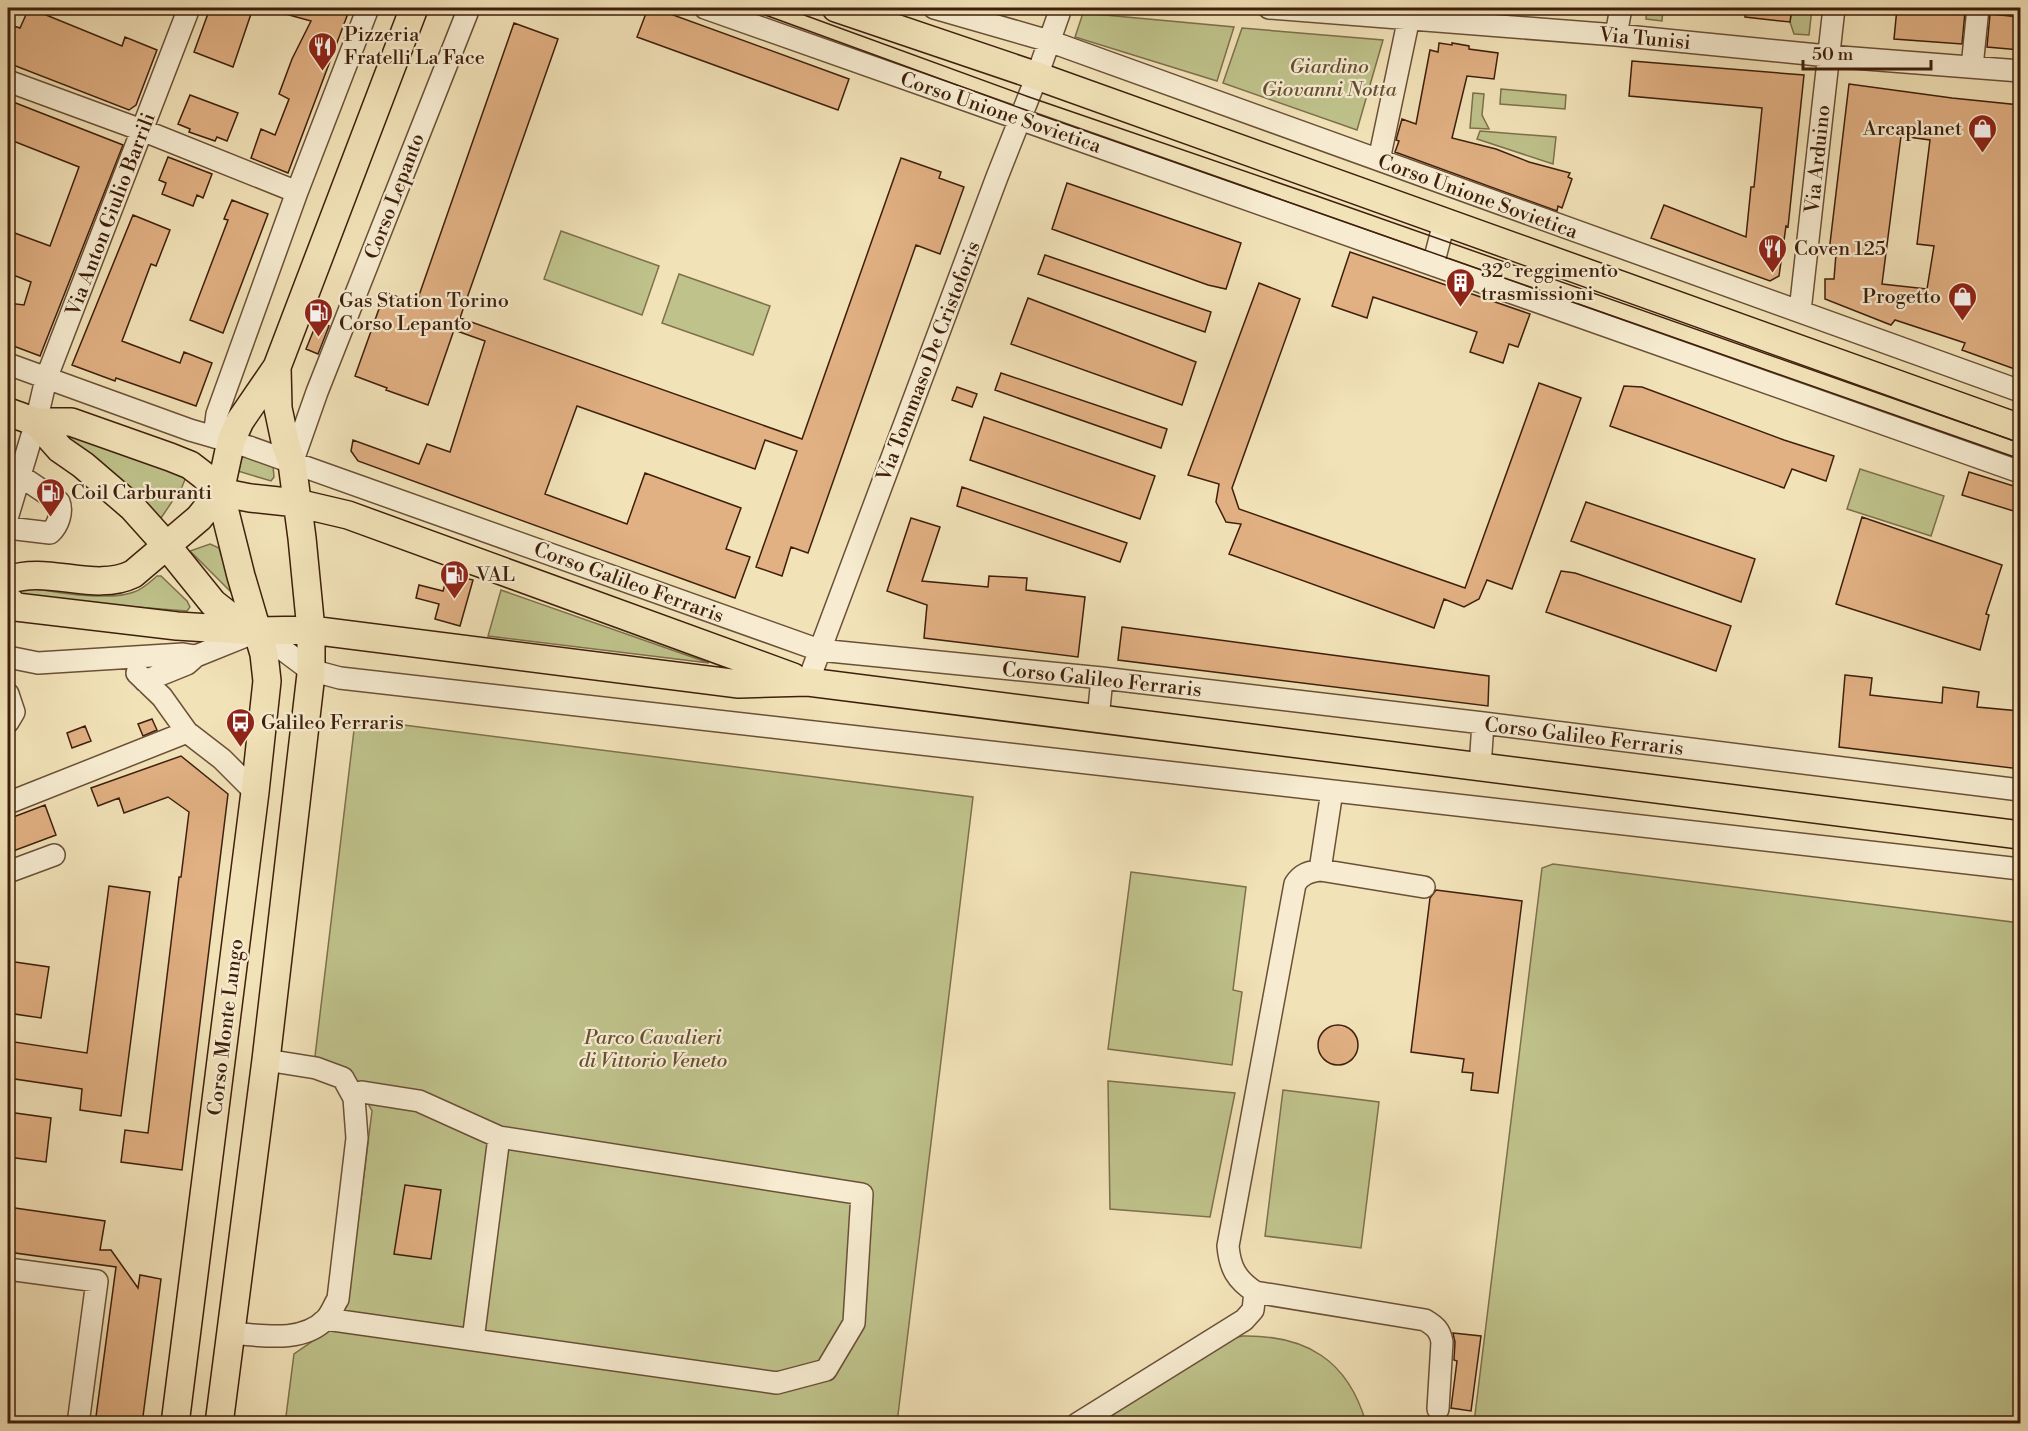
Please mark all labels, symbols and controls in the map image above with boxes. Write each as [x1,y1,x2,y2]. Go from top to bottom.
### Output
place label: Pizzeria Fratelli La Face [344,23,485,71]
street label: Via Tunisi [1597,23,1692,56]
restaurant icon: Pizzeria Fratelli La Face [307,30,339,72]
scale bar [1803,33,1930,71]
text: 50 m [1812,43,1854,66]
park label: Giardino Giovanni Notta [1262,55,1397,103]
street label: Corso Unione Sovietica [897,67,1105,160]
street label: Via Arduino [1800,104,1837,216]
street label: Via Anton Giulio Barrili [61,109,162,321]
shop icon: Arcaplanet [1967,112,1999,154]
place label: Arcaplanet [1862,117,1962,142]
street label: Corso Lepanto [360,130,431,263]
street label: Corso Unione Sovietica [1374,150,1582,246]
restaurant icon: Coven 125 [1757,232,1789,274]
place label: Coven 125 [1794,237,1886,262]
street label: Via Tommaso De Cristoforis [872,238,987,486]
place label: 32° reggimento trasmissioni [1481,259,1618,307]
building icon: 32° reggimento trasmissioni [1444,266,1476,308]
shop icon: Progetto [1946,280,1978,322]
place label: Progetto [1862,285,1941,310]
place label: Gas Station Torino Corso Lepanto [339,289,509,337]
fuel station icon: Gas Station Torino Corso Lepanto [302,296,334,338]
fuel station icon: Coil Carburanti [34,476,66,518]
place label: Coil Carburanti [71,481,212,506]
street label: Corso Galileo Ferraris [530,537,727,629]
fuel station icon: VAL [439,558,471,600]
place label: VAL [475,563,515,588]
street label: Corso Galileo Ferraris [1001,658,1203,703]
bus stop icon: Galileo Ferraris [224,706,256,748]
place label: Galileo Ferraris [261,711,404,736]
street label: Corso Galileo Ferraris [1483,713,1685,762]
street label: Corso Monte Lungo [203,937,250,1117]
park label: Parco Cavalieri di Vittorio Veneto [579,1026,727,1074]

